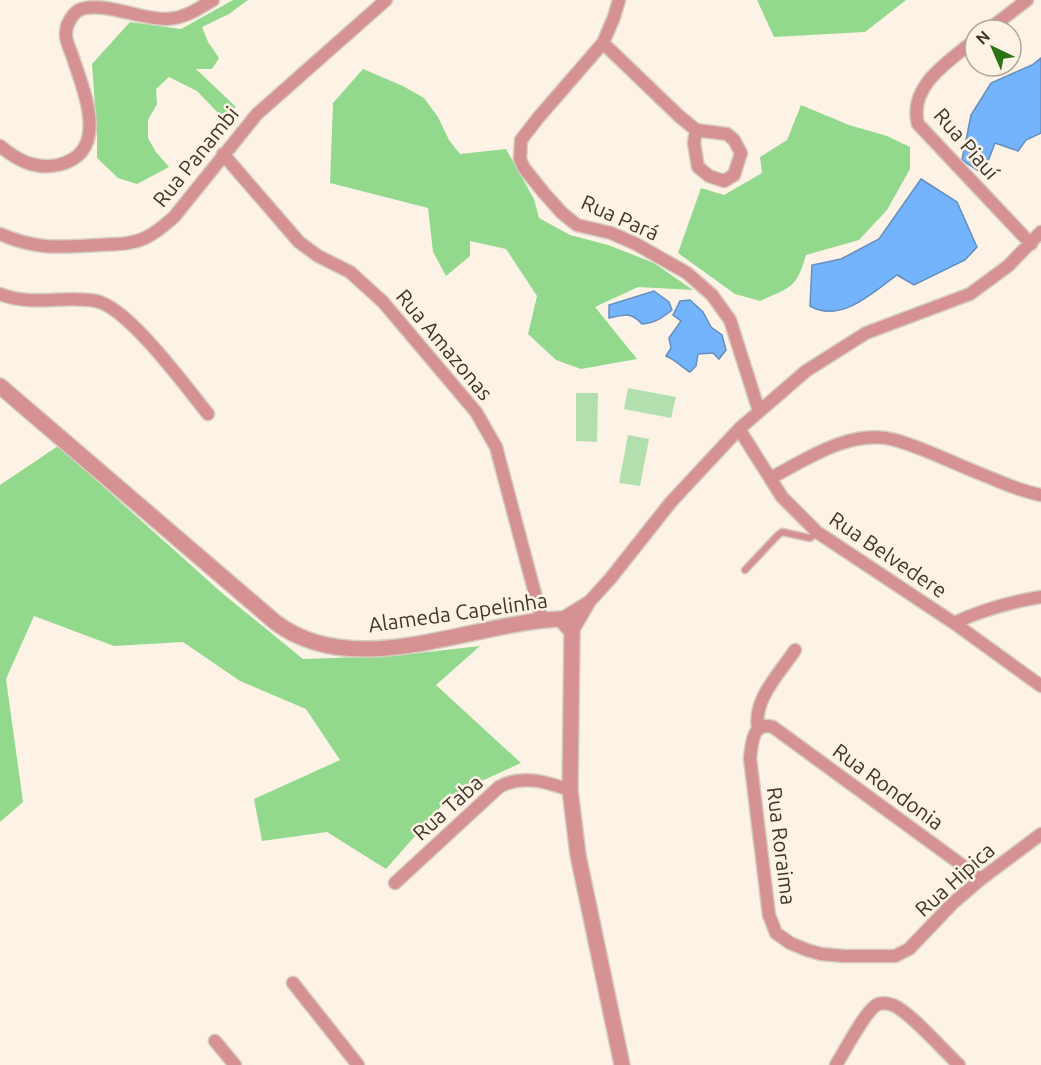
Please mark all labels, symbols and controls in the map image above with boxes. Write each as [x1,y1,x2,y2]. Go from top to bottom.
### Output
north arrow [963,18,1023,78]
text: N [972,27,993,48]
street label: Rua Panambi [147,101,243,211]
street label: Rua Piauí [929,103,1005,184]
street label: Rua Pará [578,189,663,245]
street label: Rua Amazonas [392,284,498,405]
street label: Rua Belvedere [825,506,952,602]
street label: Alameda Capelinha [367,588,549,636]
street label: Rua Rondonia [829,738,948,834]
street label: Rua Taba [408,770,487,845]
street label: Rua Roraima [763,785,801,906]
street label: Rua Hipica [910,837,999,921]

